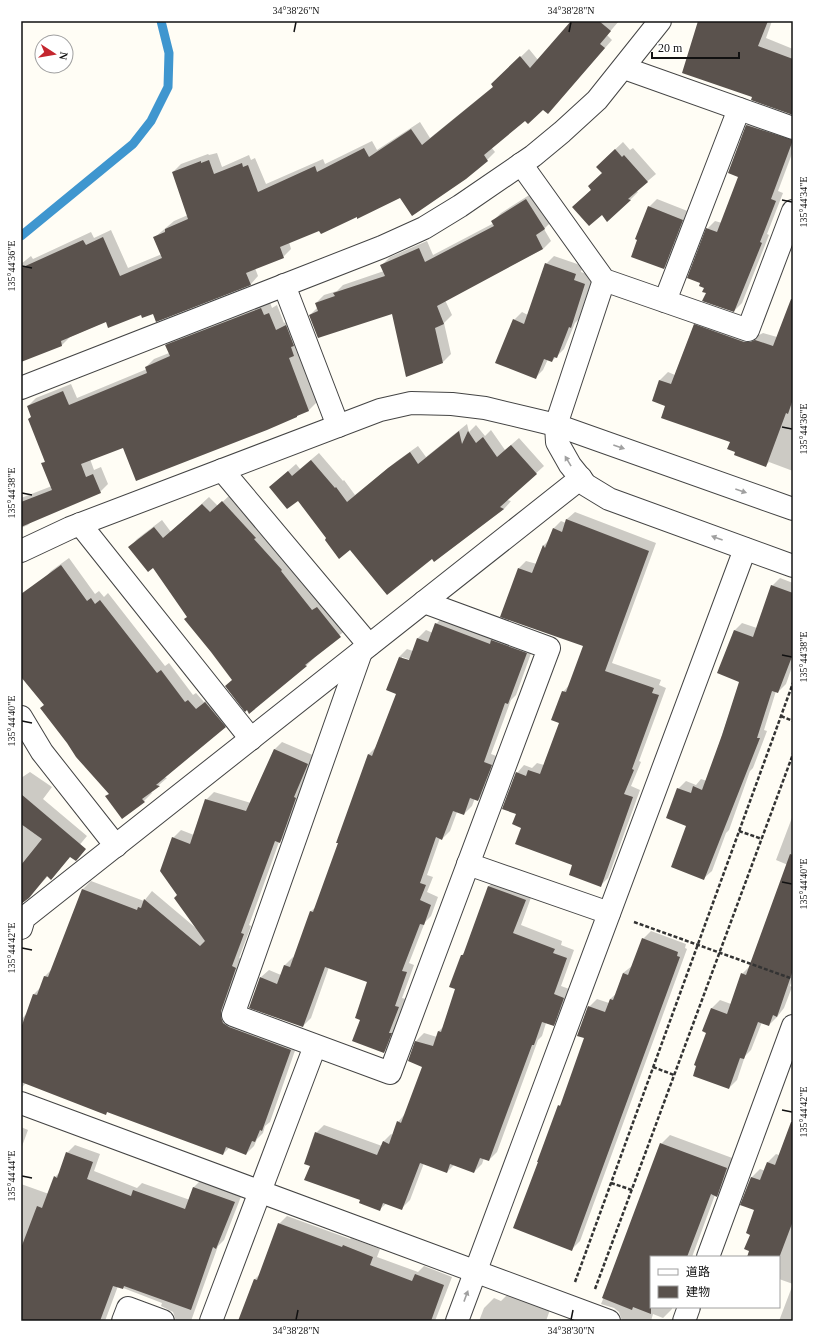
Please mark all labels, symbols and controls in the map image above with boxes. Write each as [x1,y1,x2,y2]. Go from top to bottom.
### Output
text: 34°38'26"N [272,5,320,16]
text: 34°38'28"N [547,5,595,16]
north arrow [34,34,74,74]
scale bar [652,34,739,60]
text: 20 m [658,41,683,55]
text: N [57,51,70,61]
text: 135°44'34"E [798,177,809,228]
text: 135°44'36"E [6,241,17,292]
text: 135°44'36"E [798,404,809,455]
one-way arrow [613,445,625,451]
one-way arrow [564,455,571,467]
text: 135°44'38"E [6,468,17,519]
one-way arrow [736,488,748,494]
one-way arrow [710,535,722,541]
text: 135°44'38"E [798,632,809,683]
text: 135°44'40"E [6,696,17,747]
text: 135°44'40"E [798,859,809,910]
text: 135°44'42"E [6,923,17,974]
text: 135°44'42"E [798,1087,809,1138]
text: 135°44'44"E [6,1151,17,1202]
legend [650,1256,780,1308]
text: 道路 [686,1265,710,1279]
text: 建物 [686,1285,710,1299]
one-way arrow [463,1290,469,1302]
text: 34°38'28"N [272,1325,320,1336]
text: 34°38'30"N [547,1325,595,1336]

